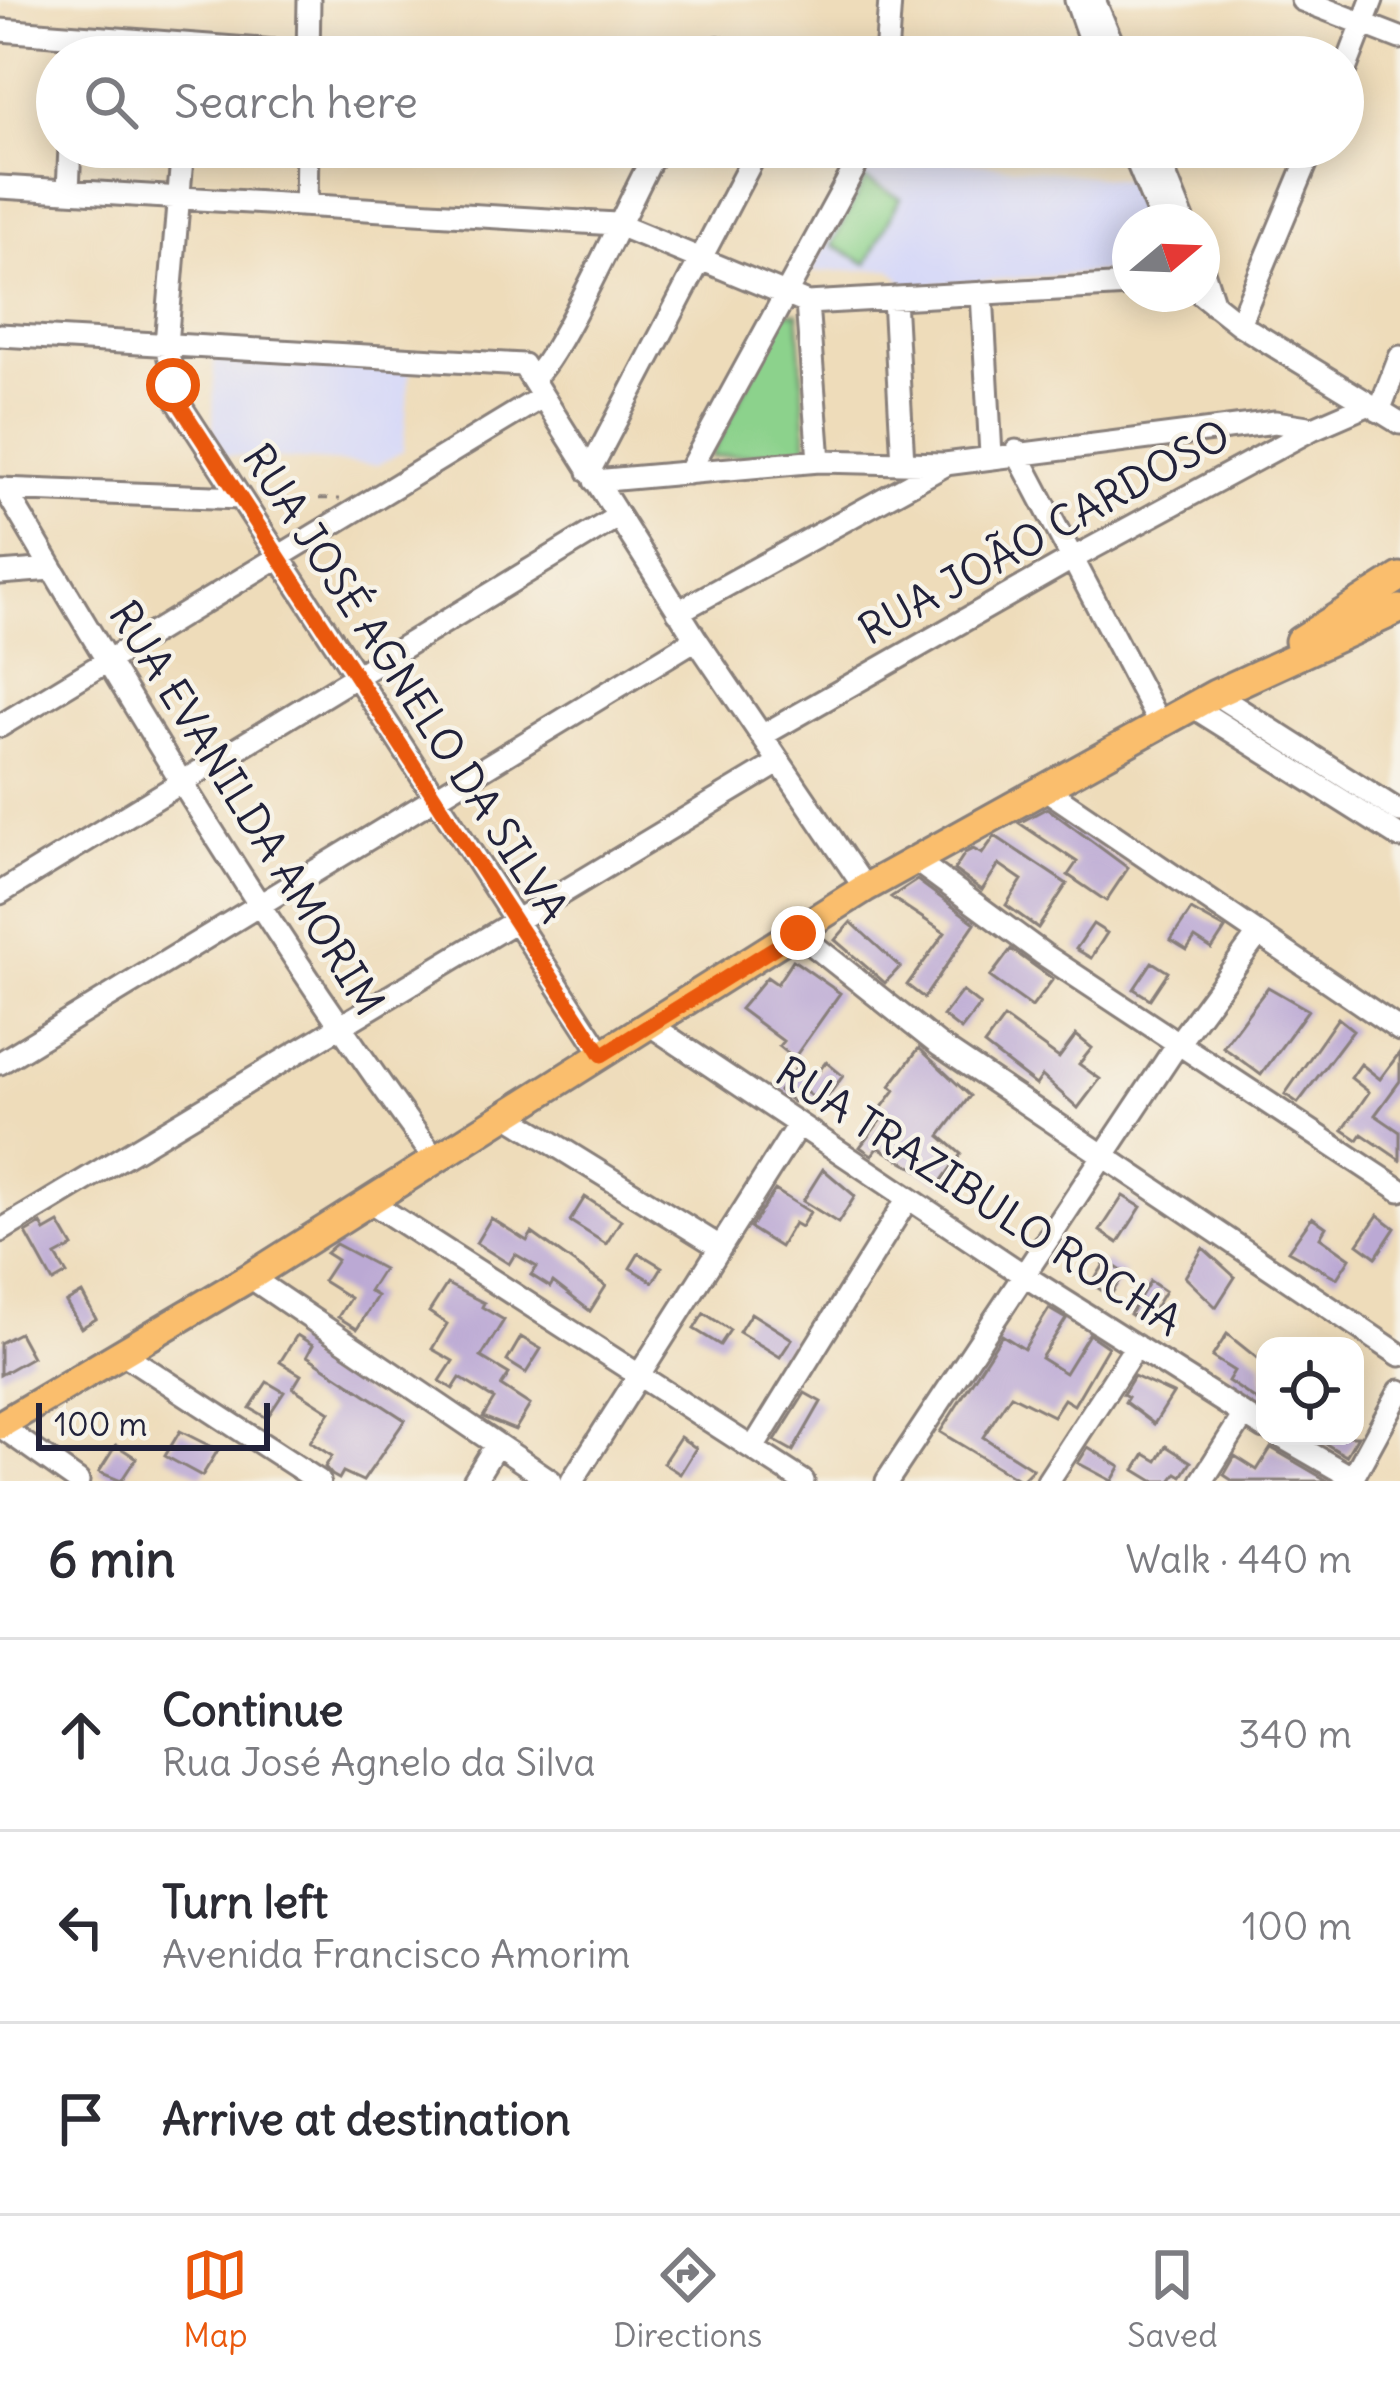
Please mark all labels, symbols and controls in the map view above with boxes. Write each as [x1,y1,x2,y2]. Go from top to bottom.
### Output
search box [36,36,1364,168]
icon: search [78,69,144,135]
text: Search here [174,74,418,130]
north arrow [1112,204,1220,312]
route start [146,358,200,412]
street label: RUA JOÃO CARDOSO [850,408,1238,656]
street label: RUA JOSÉ AGNELO DA SILVA [232,434,581,932]
street label: RUA EVANILDA AMORIM [98,591,396,1025]
route end [771,906,825,960]
street label: RUA TRAZIBULO ROCHA [766,1045,1192,1347]
map controls [1256,1337,1364,1445]
button: locate [1256,1337,1364,1445]
scale bar [36,1397,270,1450]
text: 100 m [54,1403,147,1445]
text: 6 min [48,1527,175,1591]
text: Walk · 440 m [1125,1535,1352,1584]
text: Continue [162,1682,344,1738]
icon: ahead [48,1702,114,1768]
text: 340 m [1238,1710,1352,1759]
text: Rua José Agnelo da Silva [162,1738,595,1787]
text: Turn left [162,1874,328,1930]
icon: left [48,1894,114,1960]
text: 100 m [1242,1902,1352,1951]
text: Avenida Francisco Amorim [162,1930,630,1979]
icon: arrive [48,2086,114,2152]
text: Arrive at destination [162,2091,571,2147]
tab: Map [182,2242,248,2356]
tab: Directions [613,2242,762,2356]
tab: Saved [1127,2242,1218,2356]

